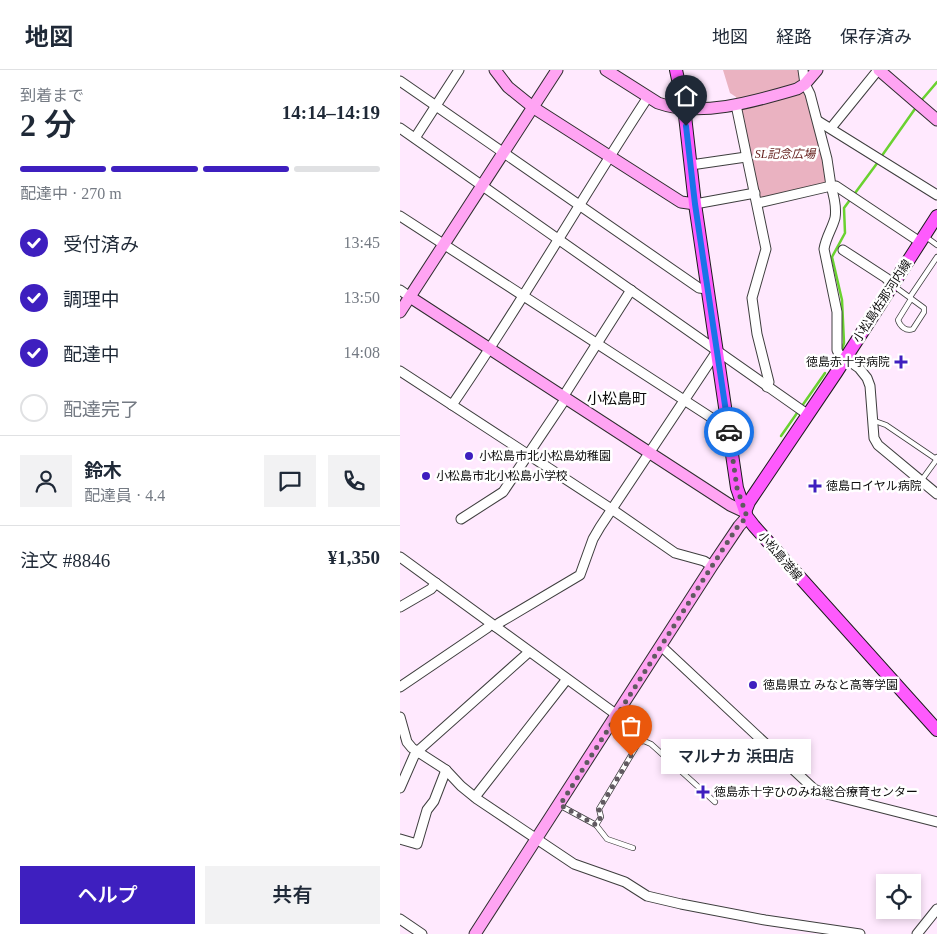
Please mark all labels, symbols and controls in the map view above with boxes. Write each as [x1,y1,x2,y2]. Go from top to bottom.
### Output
text: 地図 [25,24,73,50]
text: 地図 [712,27,748,47]
text: 経路 [776,27,812,47]
text: 保存済み [840,27,912,47]
pin [665,75,707,126]
icon: home [672,82,700,110]
text: 到着まで [20,87,84,104]
text: 14:14–14:19 [282,102,380,123]
text: 2 分 [20,107,76,143]
park label: SL記念広場 [755,147,817,161]
text: 配達中 · 270 m [20,185,122,202]
icon: check [20,229,48,257]
text: 受付済み [63,234,139,255]
text: 13:45 [344,234,380,251]
street label: 小松島佐那河内線 [850,257,914,345]
icon: check [20,284,48,312]
text: 調理中 [63,289,120,310]
text: 13:50 [344,289,380,306]
icon: check [20,339,48,367]
text: 配達中 [63,344,120,365]
text: 14:08 [344,344,380,361]
place label: 徳島赤十字病院 [806,355,890,369]
marker: 徳島赤十字病院 [894,355,908,369]
district label: 小松島町 [587,391,647,407]
text: 配達完了 [63,399,139,420]
courier [704,407,754,457]
icon: car [715,418,743,446]
place label: 小松島市北小松島幼稚園 [479,449,611,463]
marker: 小松島市北小松島幼稚園 [463,450,475,462]
button: person [20,455,72,507]
button: chat [264,455,316,507]
button: phone [328,455,380,507]
text: 鈴木 [84,460,122,481]
place label: 小松島市北小松島小学校 [436,469,568,483]
marker: 小松島市北小松島小学校 [420,470,432,482]
marker: 徳島ロイヤル病院 [808,479,822,493]
place label: 徳島ロイヤル病院 [826,479,922,493]
text: 配達員 · 4.4 [84,487,165,504]
street label: 小松島港線 [755,529,805,583]
text: ¥1,350 [328,547,380,568]
text: 注文 #8846 [20,550,110,571]
place label: 徳島県立 みなと高等学園 [763,678,898,692]
marker: 徳島県立 みなと高等学園 [747,679,759,691]
pin [610,705,652,756]
icon: bag [617,712,645,740]
callout: マルナカ 浜田店 [661,738,811,774]
text: マルナカ 浜田店 [678,748,794,765]
marker: 徳島赤十字ひのみね総合療育センター [696,785,710,799]
place label: 徳島赤十字ひのみね総合療育センター [714,785,918,799]
button: ヘルプ [20,866,195,924]
button: 共有 [205,866,380,924]
map controls [876,874,921,919]
button: locate [876,874,921,919]

